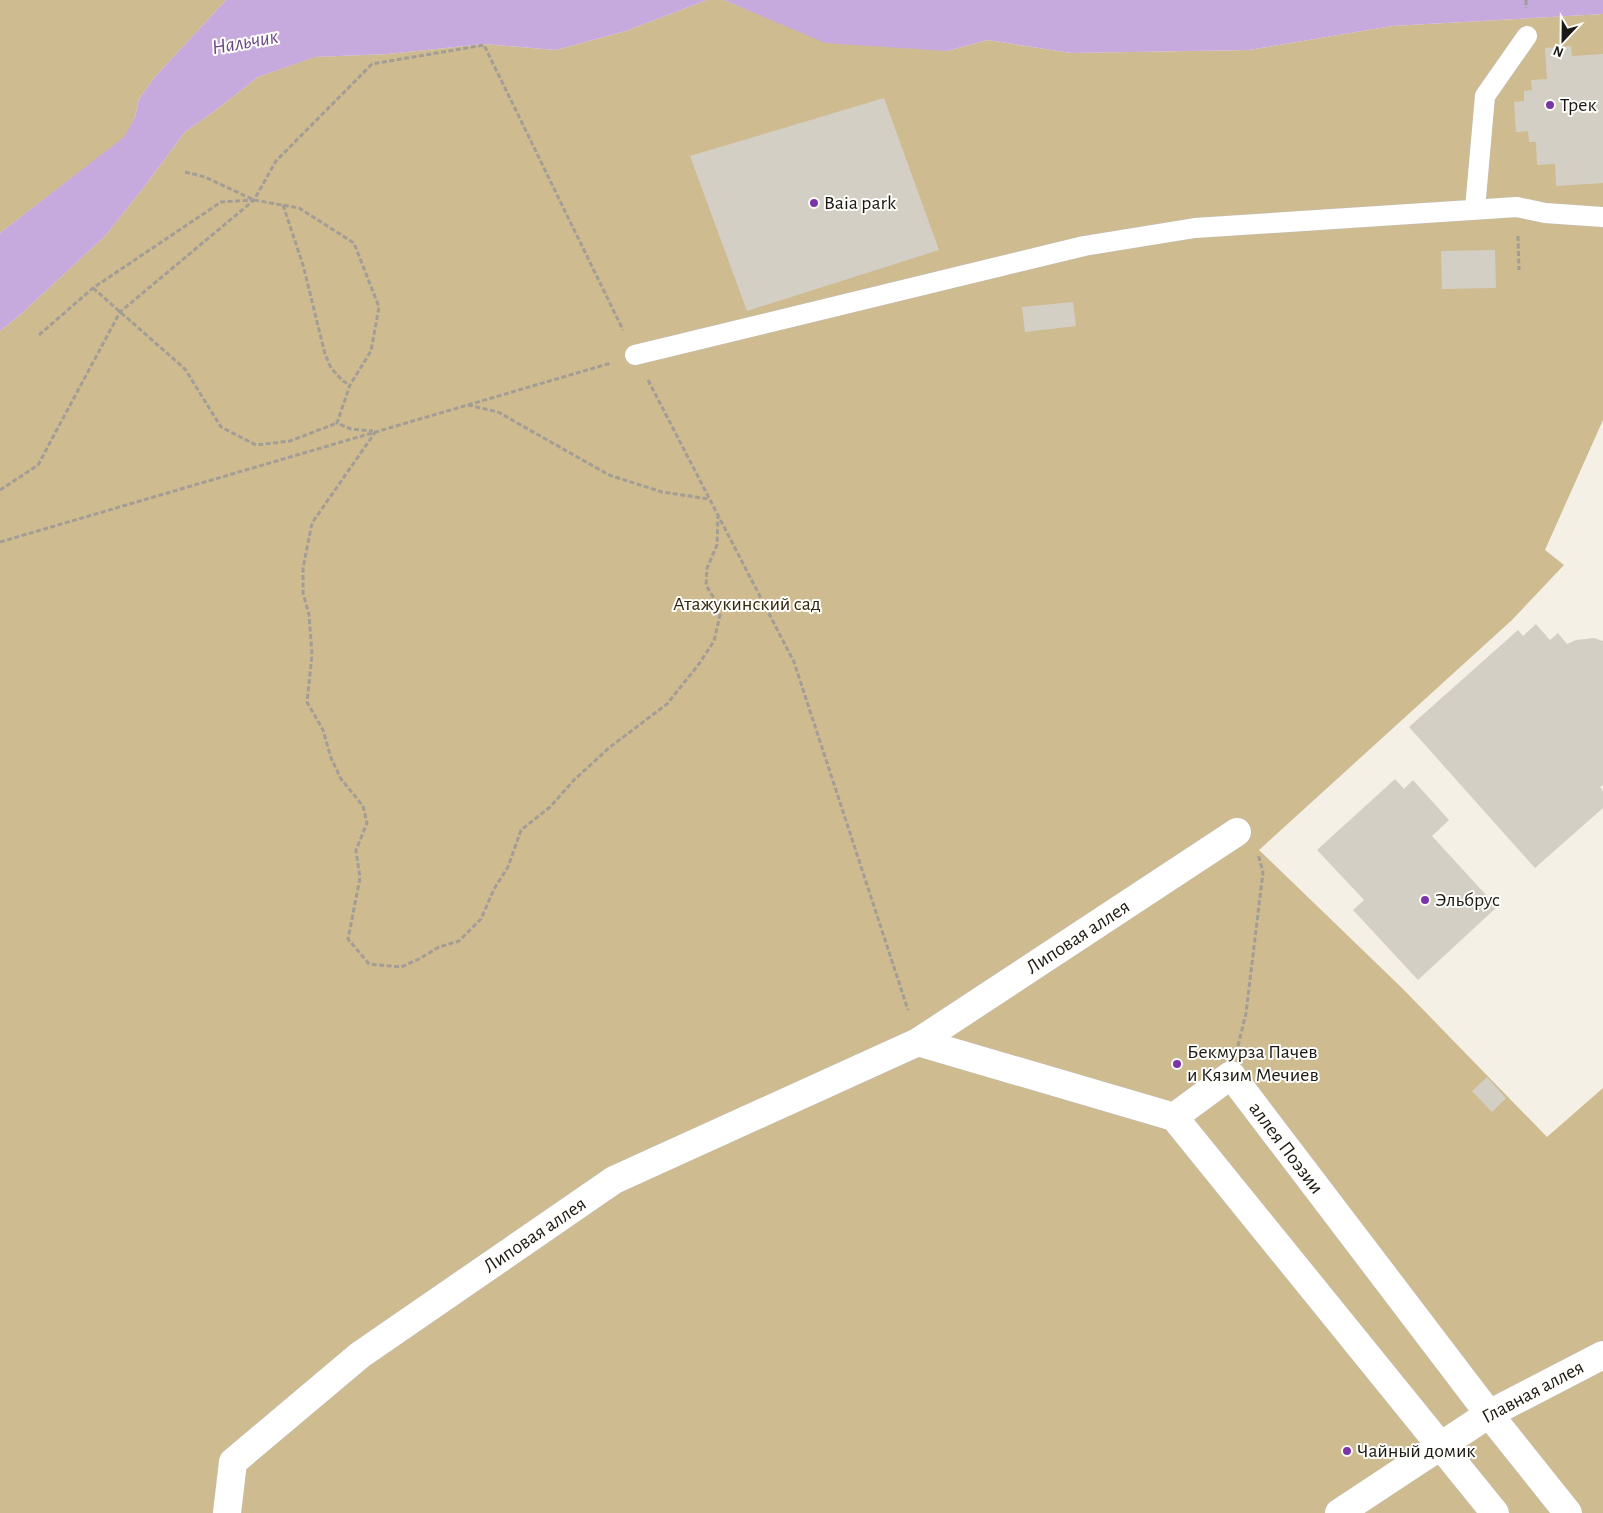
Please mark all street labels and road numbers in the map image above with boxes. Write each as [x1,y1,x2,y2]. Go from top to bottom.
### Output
street label: Липовая аллея [1023,896,1133,978]
street label: аллея Поэзии [1245,1098,1327,1198]
street label: Липовая аллея [480,1193,590,1277]
street label: Главная аллея [1479,1357,1587,1427]

